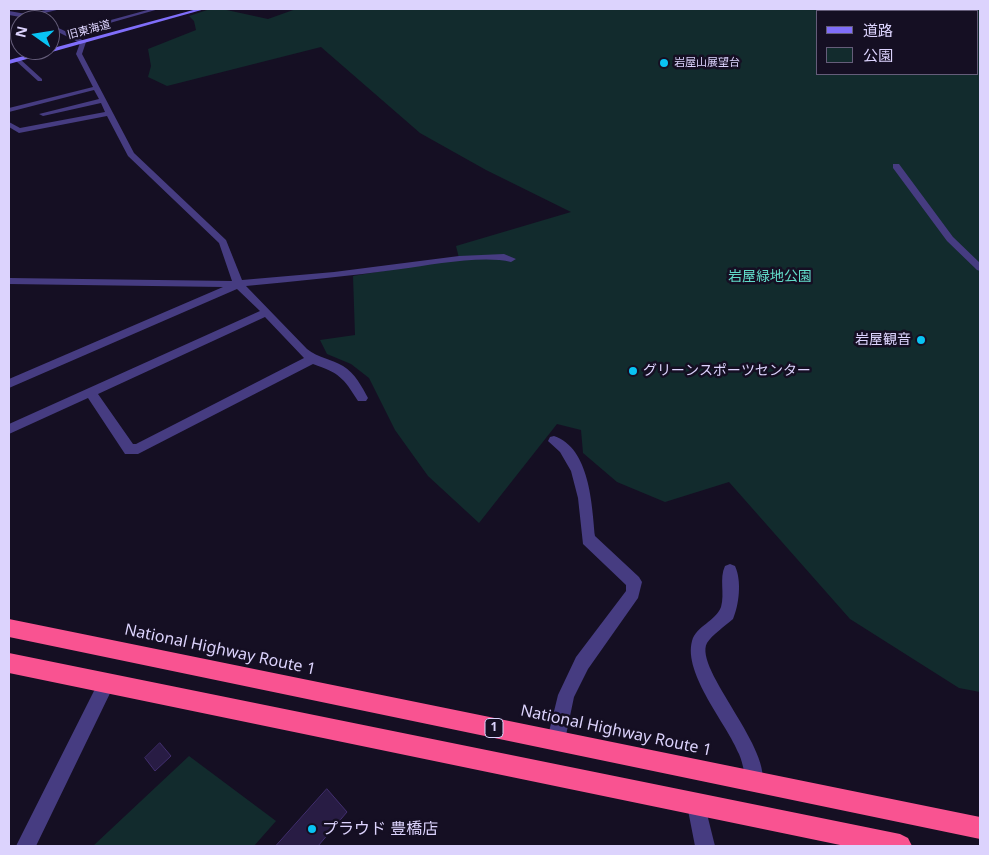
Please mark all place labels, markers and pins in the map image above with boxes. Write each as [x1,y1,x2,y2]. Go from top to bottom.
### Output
place label: 岩屋山展望台 [674,56,740,70]
marker: 岩屋山展望台 [658,57,670,69]
place label: 岩屋観音 [855,332,911,348]
marker: 岩屋観音 [915,334,927,346]
place label: グリーンスポーツセンター [643,363,811,379]
marker: グリーンスポーツセンター [627,365,639,377]
place label: プラウド 豊橋店 [322,819,438,839]
marker: プラウド 豊橋店 [306,823,318,835]

